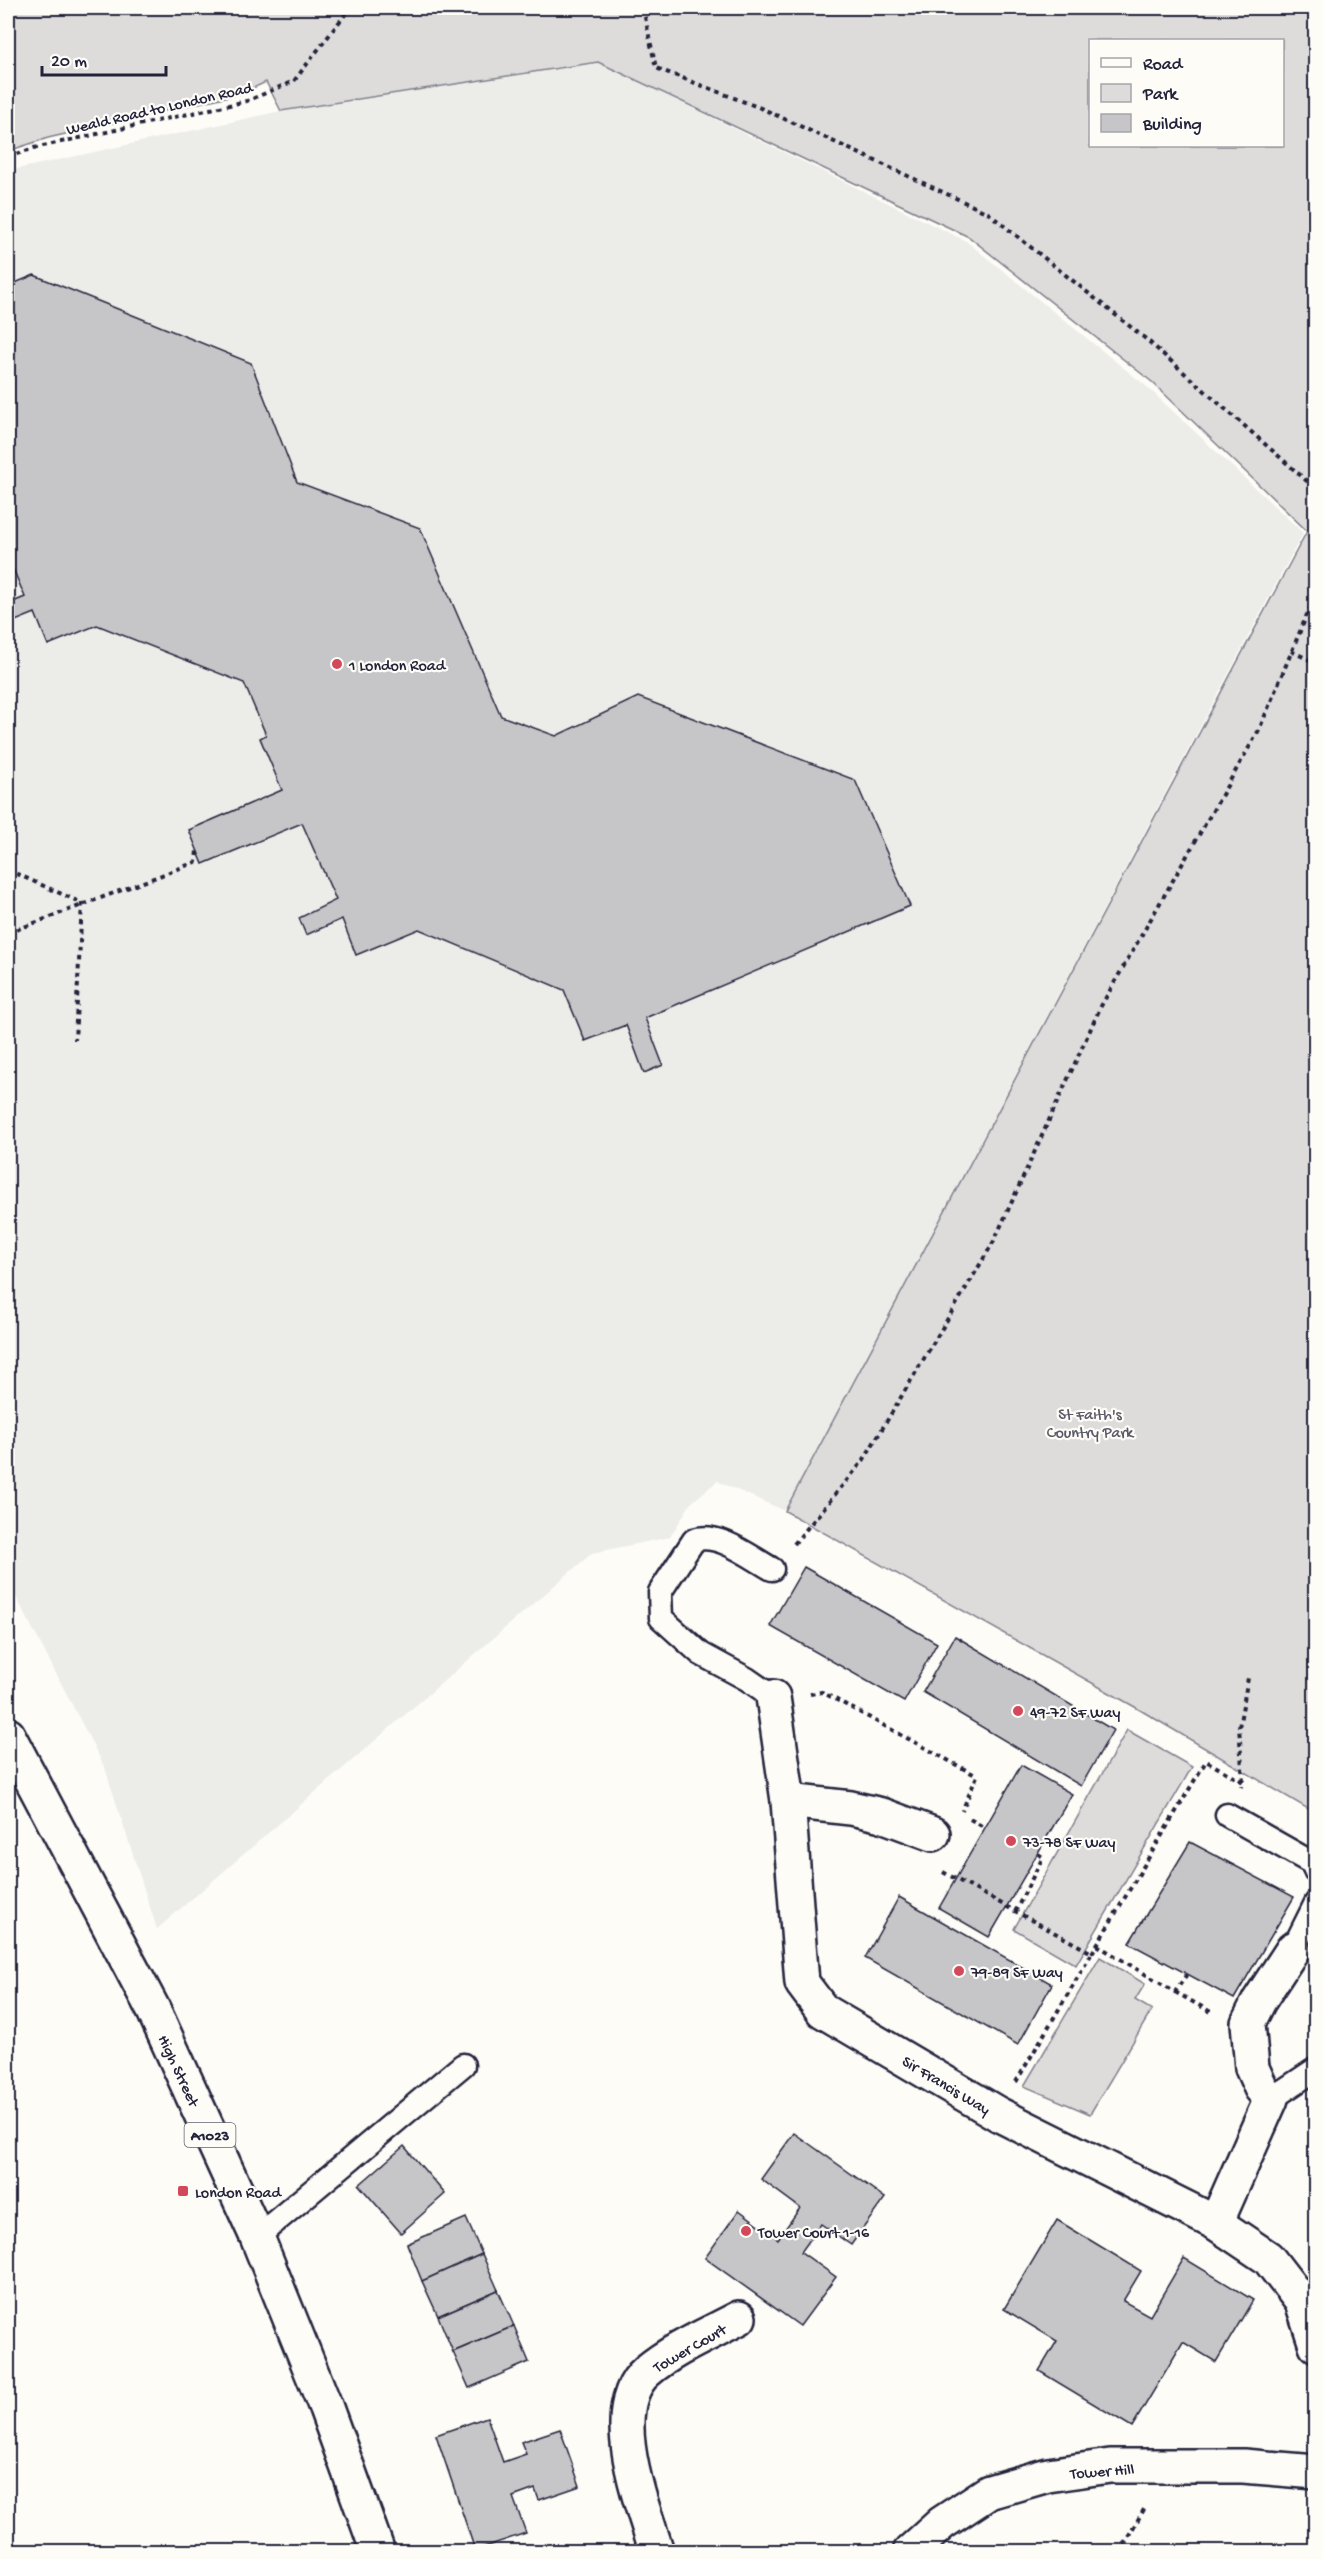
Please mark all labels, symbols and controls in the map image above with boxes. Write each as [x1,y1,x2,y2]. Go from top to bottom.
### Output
scale bar [42,39,166,77]
legend [1089,39,1284,147]
text: 20 m [51,52,87,73]
text: Road [1143,55,1184,76]
street label: Weald Road to London Road [65,79,256,141]
text: Park [1142,85,1179,106]
text: Building [1142,115,1202,136]
marker: 1 London Road [330,657,344,671]
place label: 1 London Road [348,658,447,677]
park label: St Faith's Country Park [1047,1407,1135,1444]
marker: 49-72 SF Way [1011,1704,1025,1718]
place label: 49-72 SF Way [1030,1705,1120,1724]
marker: 73-78 SF Way [1004,1834,1018,1848]
place label: 73-78 SF Way [1022,1835,1115,1854]
marker: 79-89 SF Way [952,1964,966,1978]
place label: 79-89 SF Way [970,1965,1063,1984]
street label: High Street [152,2033,202,2112]
street label: Sir Francis Way [898,2053,993,2121]
road number: A1023 [184,2123,236,2147]
marker: London Road [176,2184,190,2198]
place label: London Road [195,2185,282,2204]
marker: Tower Court 1-16 [739,2224,753,2238]
place label: Tower Court 1-16 [757,2225,870,2244]
street label: Tower Court [650,2321,732,2379]
street label: Tower Hill [1069,2462,1135,2485]

